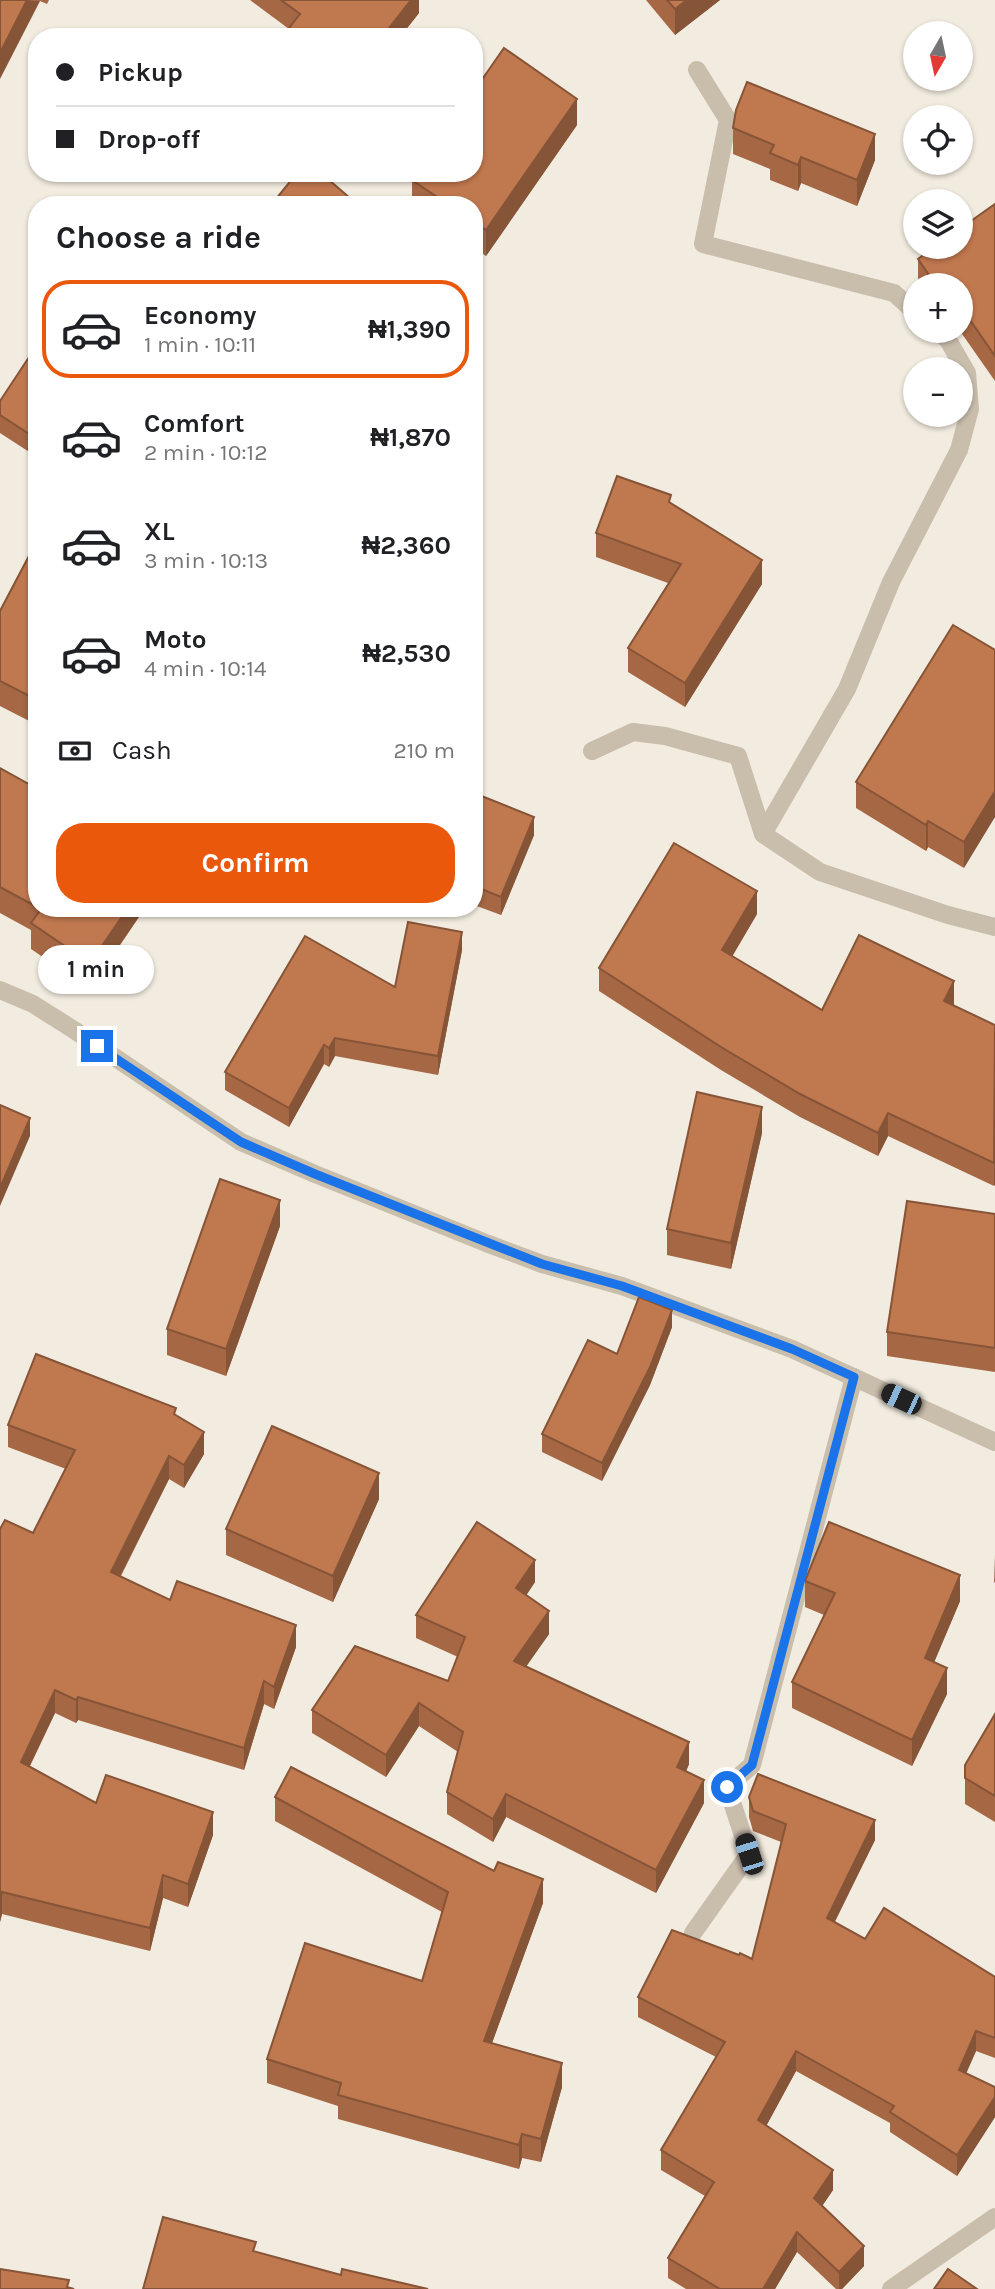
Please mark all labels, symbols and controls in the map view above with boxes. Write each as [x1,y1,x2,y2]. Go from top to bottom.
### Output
north arrow [903,21,973,91]
map controls [903,21,973,427]
text: Pickup [98,57,183,88]
button: locate [903,105,973,175]
text: Drop-off [98,124,200,155]
button: layers [903,189,973,259]
text: Choose a ride [56,219,261,256]
button: + [903,273,973,343]
icon: car [60,298,123,361]
text: Economy [144,300,256,331]
text: ₦1,390 [368,314,451,345]
text: 1 min · 10:11 [144,331,256,358]
button: − [903,357,973,427]
icon: car [60,406,123,469]
text: Comfort [144,408,245,439]
text: ₦1,870 [370,422,451,453]
text: 2 min · 10:12 [144,439,268,466]
icon: car [60,514,123,577]
text: XL [144,516,175,547]
text: ₦2,360 [362,530,451,561]
text: 3 min · 10:13 [144,547,268,574]
icon: car [60,622,123,685]
text: Moto [144,624,206,655]
text: ₦2,530 [362,638,451,669]
text: 4 min · 10:14 [144,655,267,682]
icon: cash [56,732,94,770]
text: Cash [112,735,172,766]
text: 210 m [393,737,455,764]
button: Confirm [56,823,455,903]
callout: 1 min [39,944,155,993]
text: 1 min [67,956,125,983]
route end [81,1030,113,1062]
car [878,1381,925,1417]
route start [711,1771,743,1803]
car [733,1831,766,1877]

